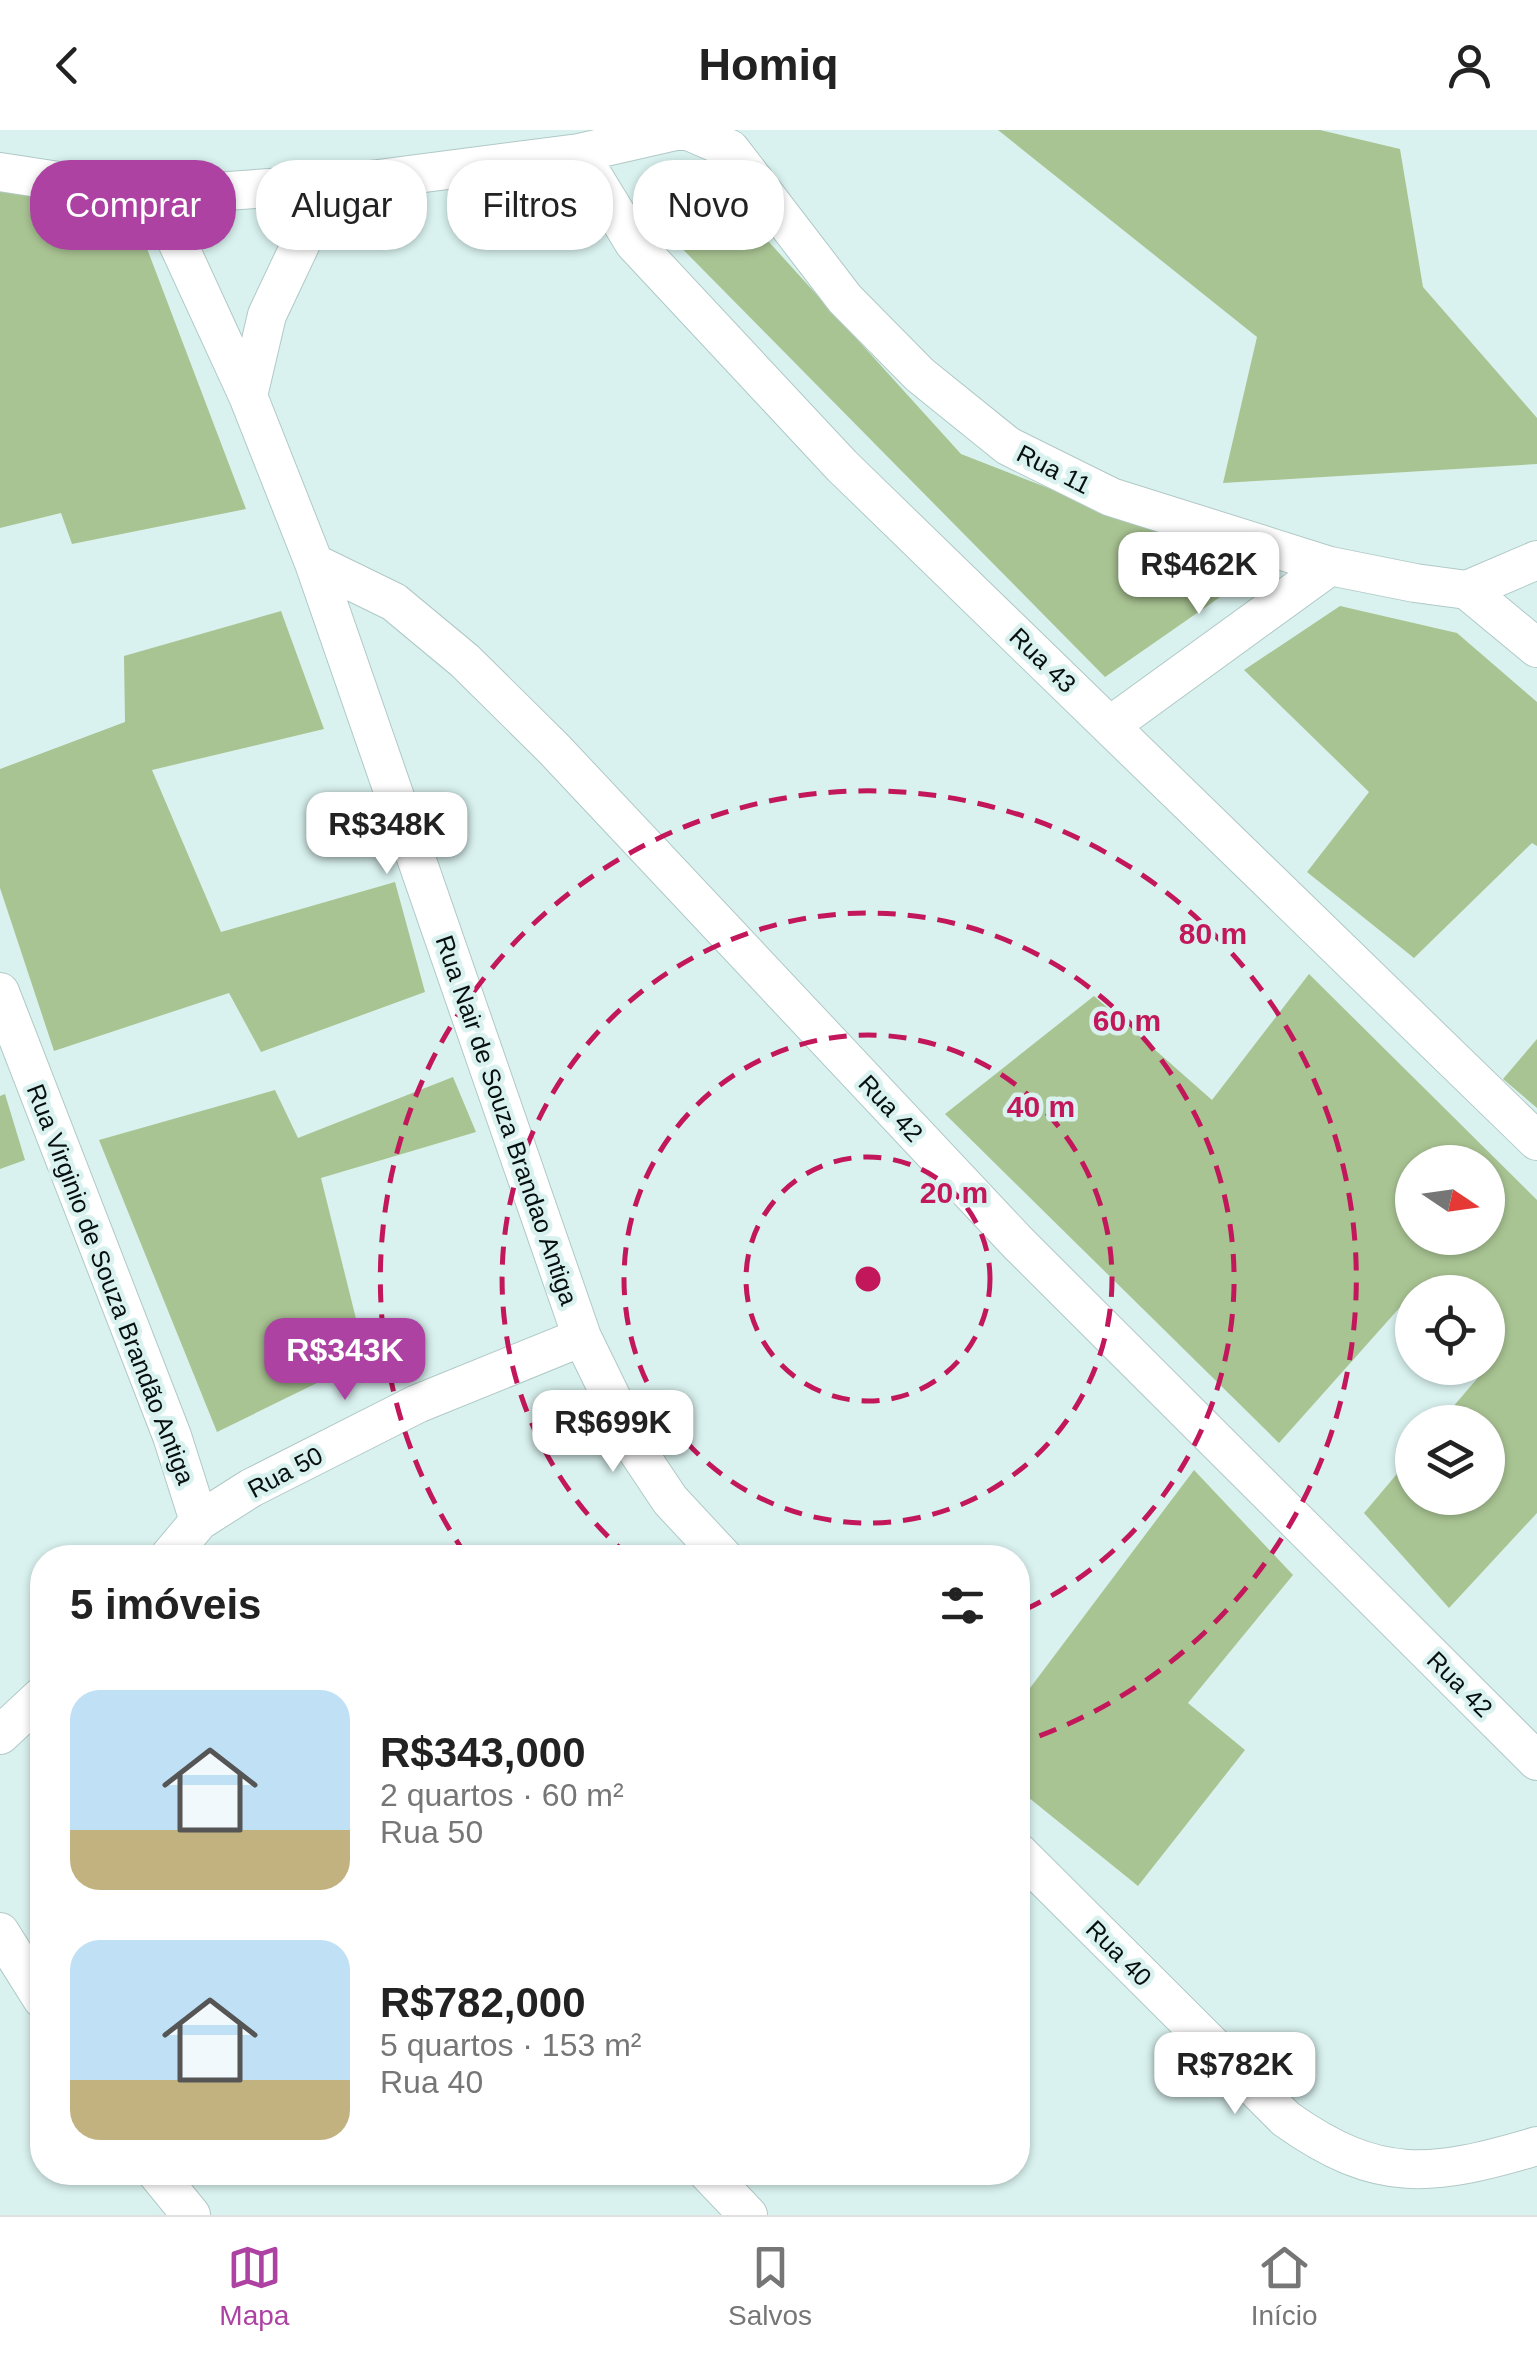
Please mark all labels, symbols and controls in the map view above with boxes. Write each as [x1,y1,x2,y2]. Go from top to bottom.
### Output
icon: back [40,38,95,93]
icon: person [1442,38,1497,93]
text: Homiq [699,39,839,90]
chip: Comprar [30,160,236,250]
chip: Alugar [256,160,427,250]
chip: Filtros [447,160,613,250]
chip: Novo [633,160,784,250]
street label: Rua 11 [1013,439,1095,499]
pin: R$462K [1118,532,1280,617]
text: R$462K [1140,546,1258,582]
street label: Rua 43 [1004,622,1082,698]
pin: R$348K [306,792,468,877]
text: R$348K [328,806,446,842]
text: 80 m [1179,917,1247,950]
street label: Rua Nair de Souza Brandao Antiga [430,931,584,1309]
text: 60 m [1093,1004,1161,1037]
street label: Rua 42 [853,1069,929,1147]
street label: Rua Virginio de Souza Brandão Antiga [22,1080,200,1488]
text: 40 m [1007,1090,1075,1123]
north arrow [1395,1145,1505,1255]
map controls [1395,1145,1505,1515]
text: 20 m [920,1176,988,1209]
centre of rings [850,1261,886,1297]
button: locate [1395,1275,1505,1385]
pin: R$343K [264,1318,426,1403]
text: R$343K [286,1332,404,1368]
pin: R$699K [532,1390,694,1475]
text: R$699K [554,1404,672,1440]
button: layers [1395,1405,1505,1515]
street label: Rua 50 [243,1441,327,1503]
icon: filters [935,1578,990,1633]
text: 5 imóveis [70,1581,261,1628]
street label: Rua 42 [1422,1646,1498,1722]
text: R$343,000 [380,1729,586,1776]
icon: home [150,1730,270,1850]
text: 2 quartos · 60 m² [380,1777,624,1813]
text: Rua 50 [380,1814,483,1850]
street label: Rua 40 [1081,1915,1157,1991]
text: R$782,000 [380,1979,586,2026]
icon: home [150,1980,270,2100]
text: 5 quartos · 153 m² [380,2027,641,2063]
pin: R$782K [1154,2032,1316,2117]
text: R$782K [1176,2046,1294,2082]
text: Rua 40 [380,2064,483,2100]
tab: Mapa [219,2240,289,2332]
tab: Salvos [728,2240,812,2332]
tab: Início [1251,2240,1318,2332]

